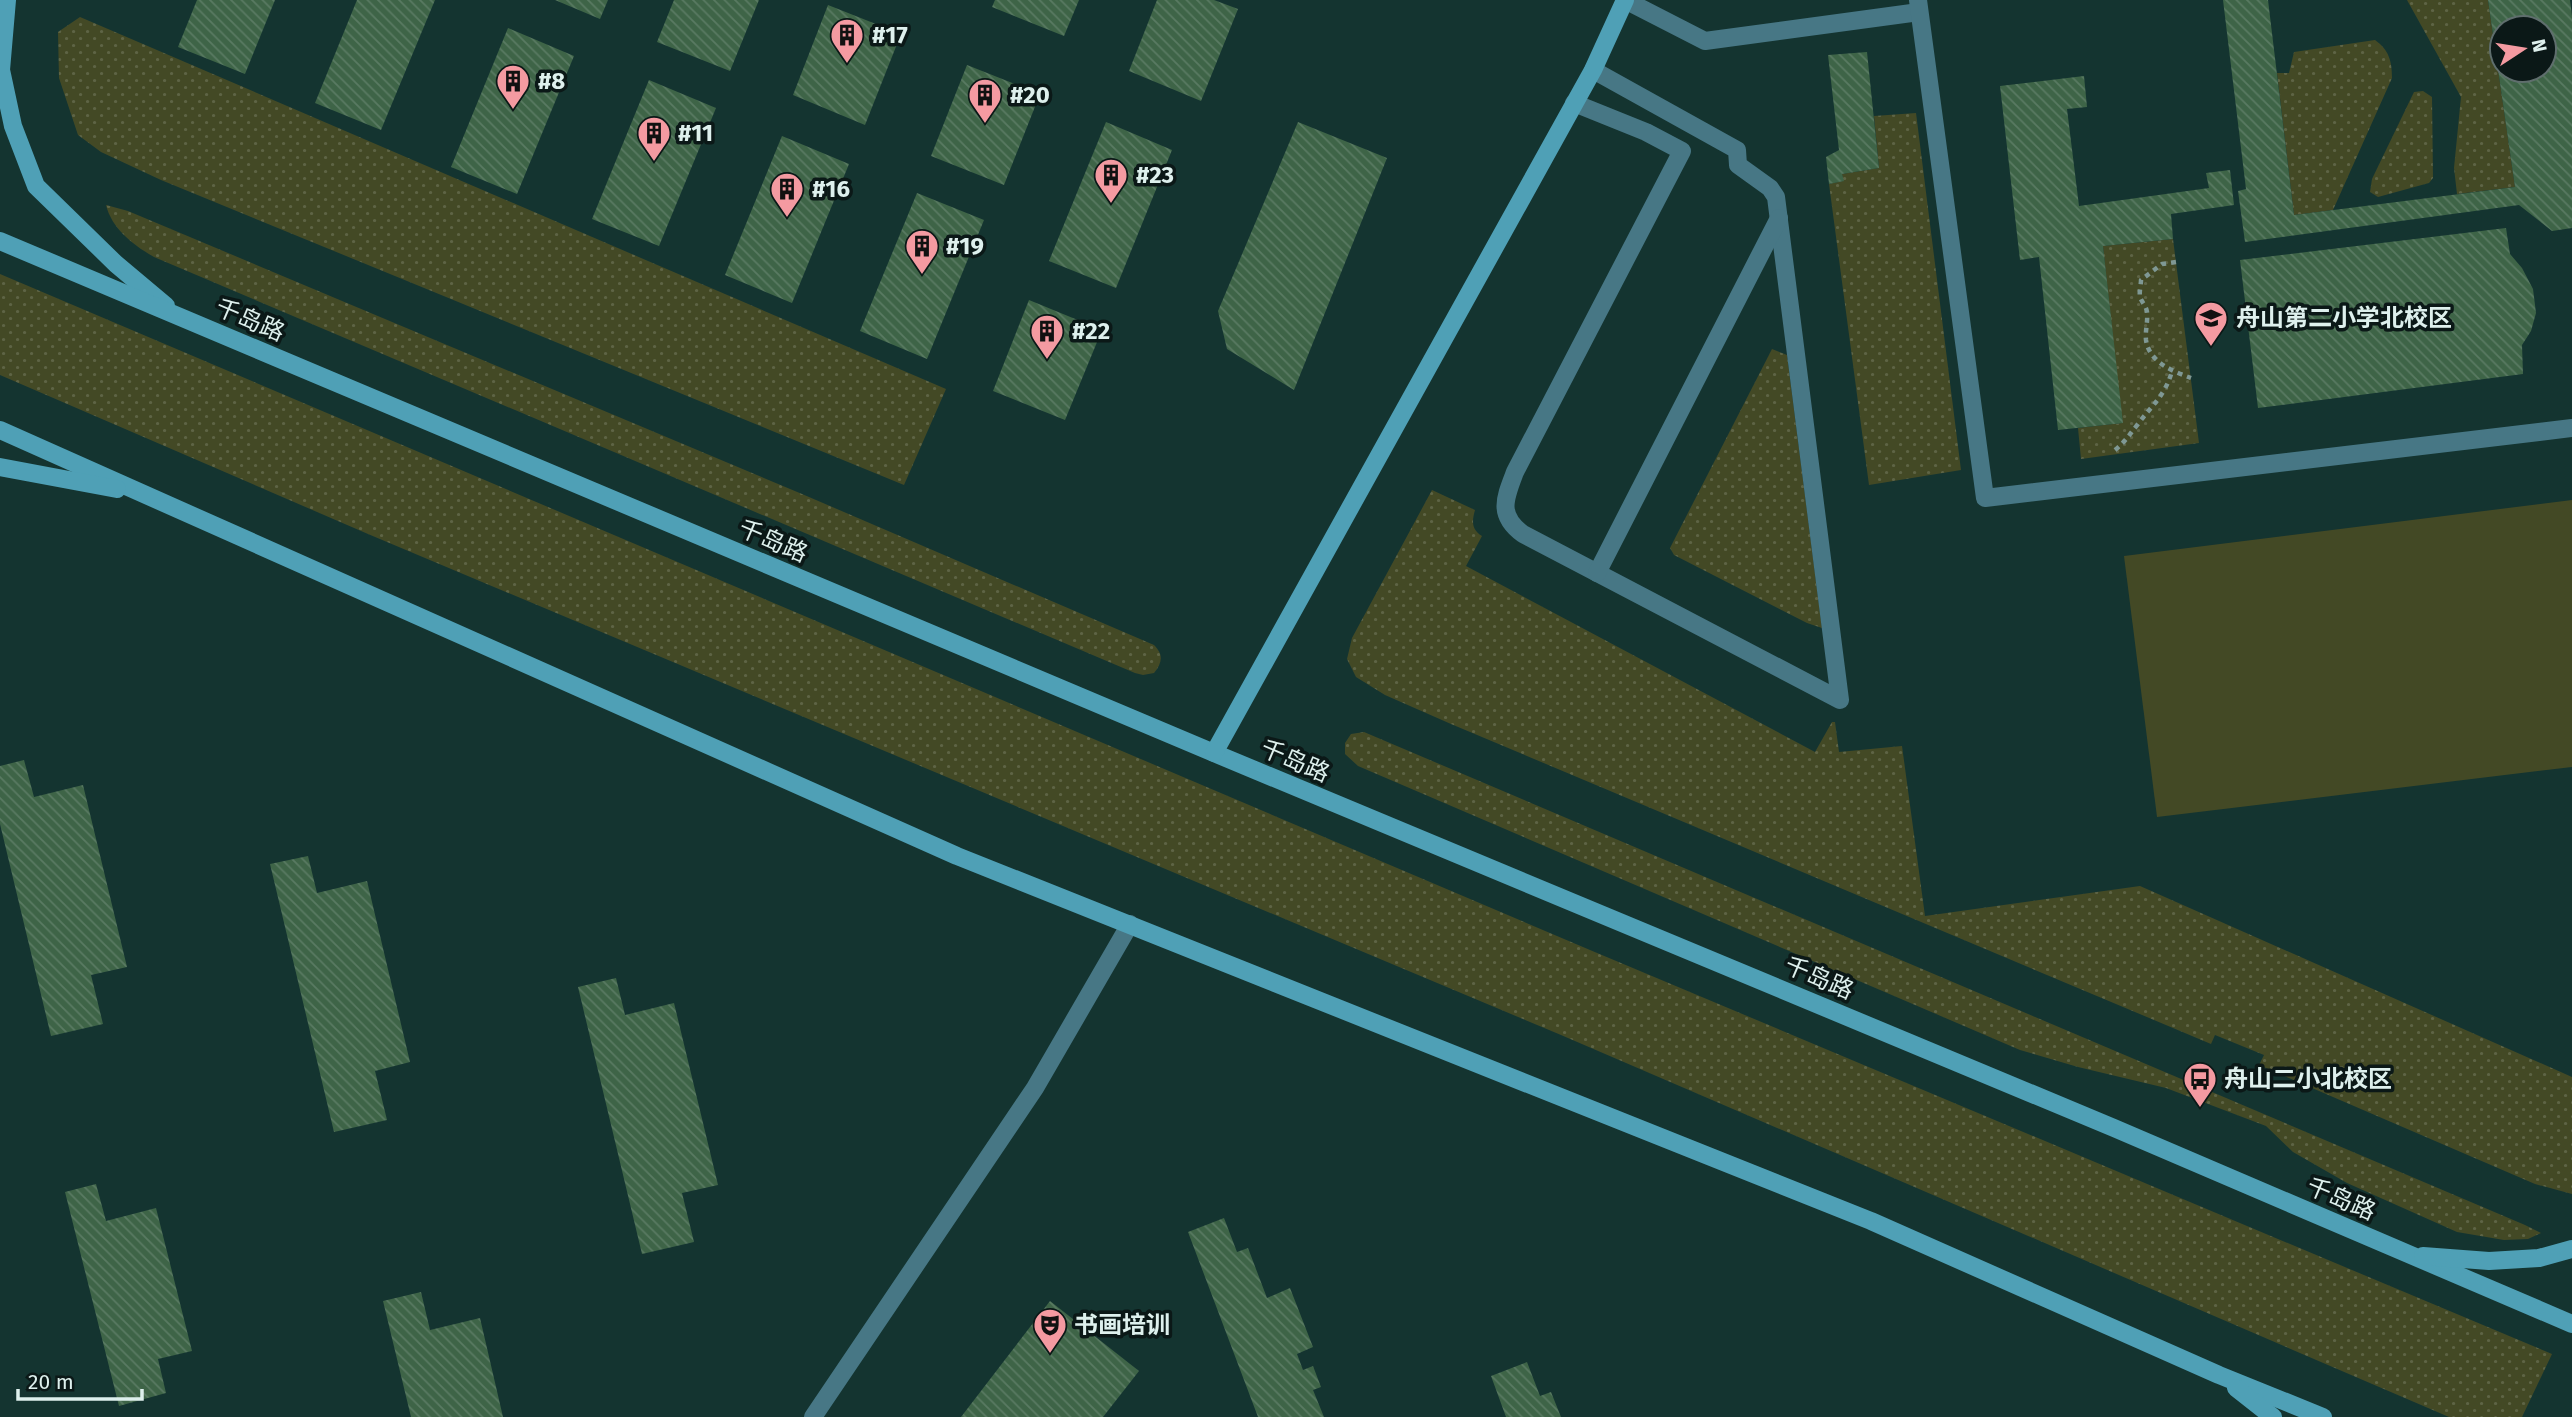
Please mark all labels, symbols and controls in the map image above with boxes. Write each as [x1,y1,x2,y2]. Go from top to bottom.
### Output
north arrow [2488,14,2558,84]
building icon: #17 [828,16,866,65]
place label: #17 [872,21,908,49]
text: N [2527,37,2552,54]
building icon: #8 [494,62,532,111]
place label: #8 [538,67,565,95]
building icon: #20 [966,76,1004,125]
place label: #20 [1010,81,1050,109]
building icon: #11 [635,114,673,163]
place label: #11 [678,119,713,147]
building icon: #23 [1092,156,1130,205]
place label: #23 [1136,161,1174,189]
building icon: #16 [768,170,806,219]
place label: #16 [812,175,850,203]
building icon: #19 [903,227,941,276]
place label: #19 [946,232,984,260]
street label: 千岛路 [211,293,289,347]
school or university icon: 舟山第二小学北校区 [2192,299,2230,348]
place label: 舟山第二小学北校区 [2236,304,2452,332]
building icon: #22 [1028,312,1066,361]
place label: #22 [1072,317,1110,345]
street label: 千岛路 [734,514,812,568]
street label: 千岛路 [1256,734,1334,788]
street label: 千岛路 [1780,951,1858,1005]
bus stop icon: 舟山二小北校区 [2181,1060,2219,1109]
place label: 舟山二小北校区 [2224,1065,2392,1093]
street label: 千岛路 [2302,1172,2380,1226]
theatre icon: 书画培训 [1031,1306,1069,1355]
place label: 书画培训 [1074,1311,1170,1339]
scale bar [18,1358,142,1402]
text: 20 m [28,1369,74,1395]

